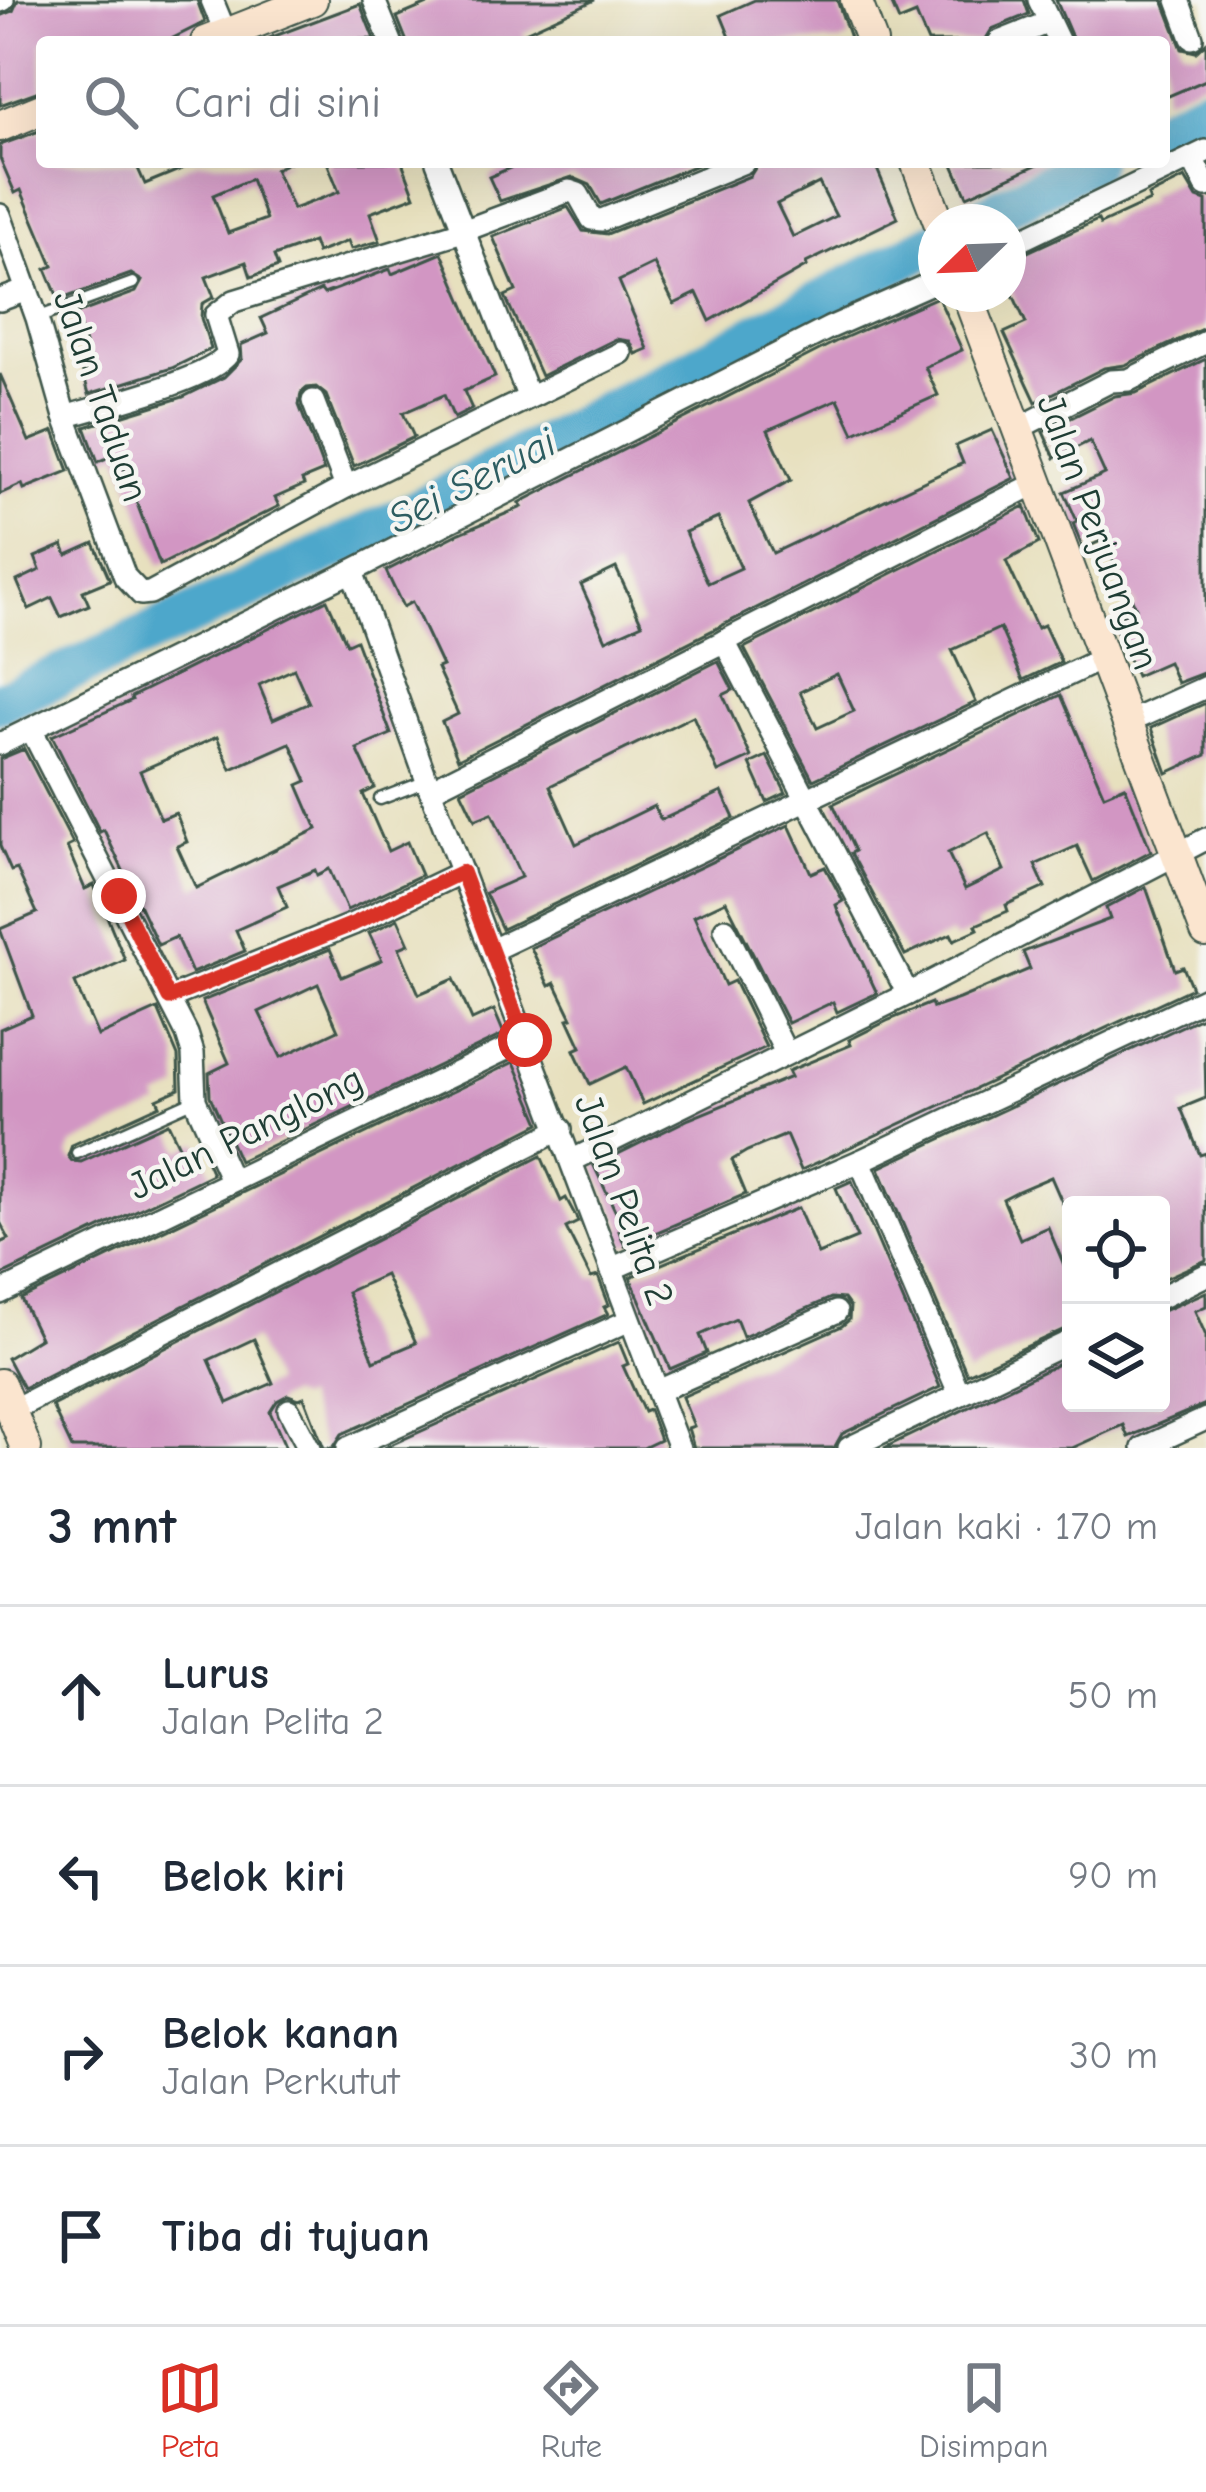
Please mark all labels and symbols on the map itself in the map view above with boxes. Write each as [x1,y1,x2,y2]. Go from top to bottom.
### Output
north arrow [918,204,1026,312]
street label: Jalan Taduan [44,284,158,508]
street label: Jalan Perjuangan [1027,388,1169,676]
water label: Sei Seruai [380,418,564,544]
route end [92,869,146,923]
route start [498,1013,552,1067]
street label: Jalan Panglong [121,1057,371,1209]
street label: Jalan Pelita 2 [565,1088,683,1312]

